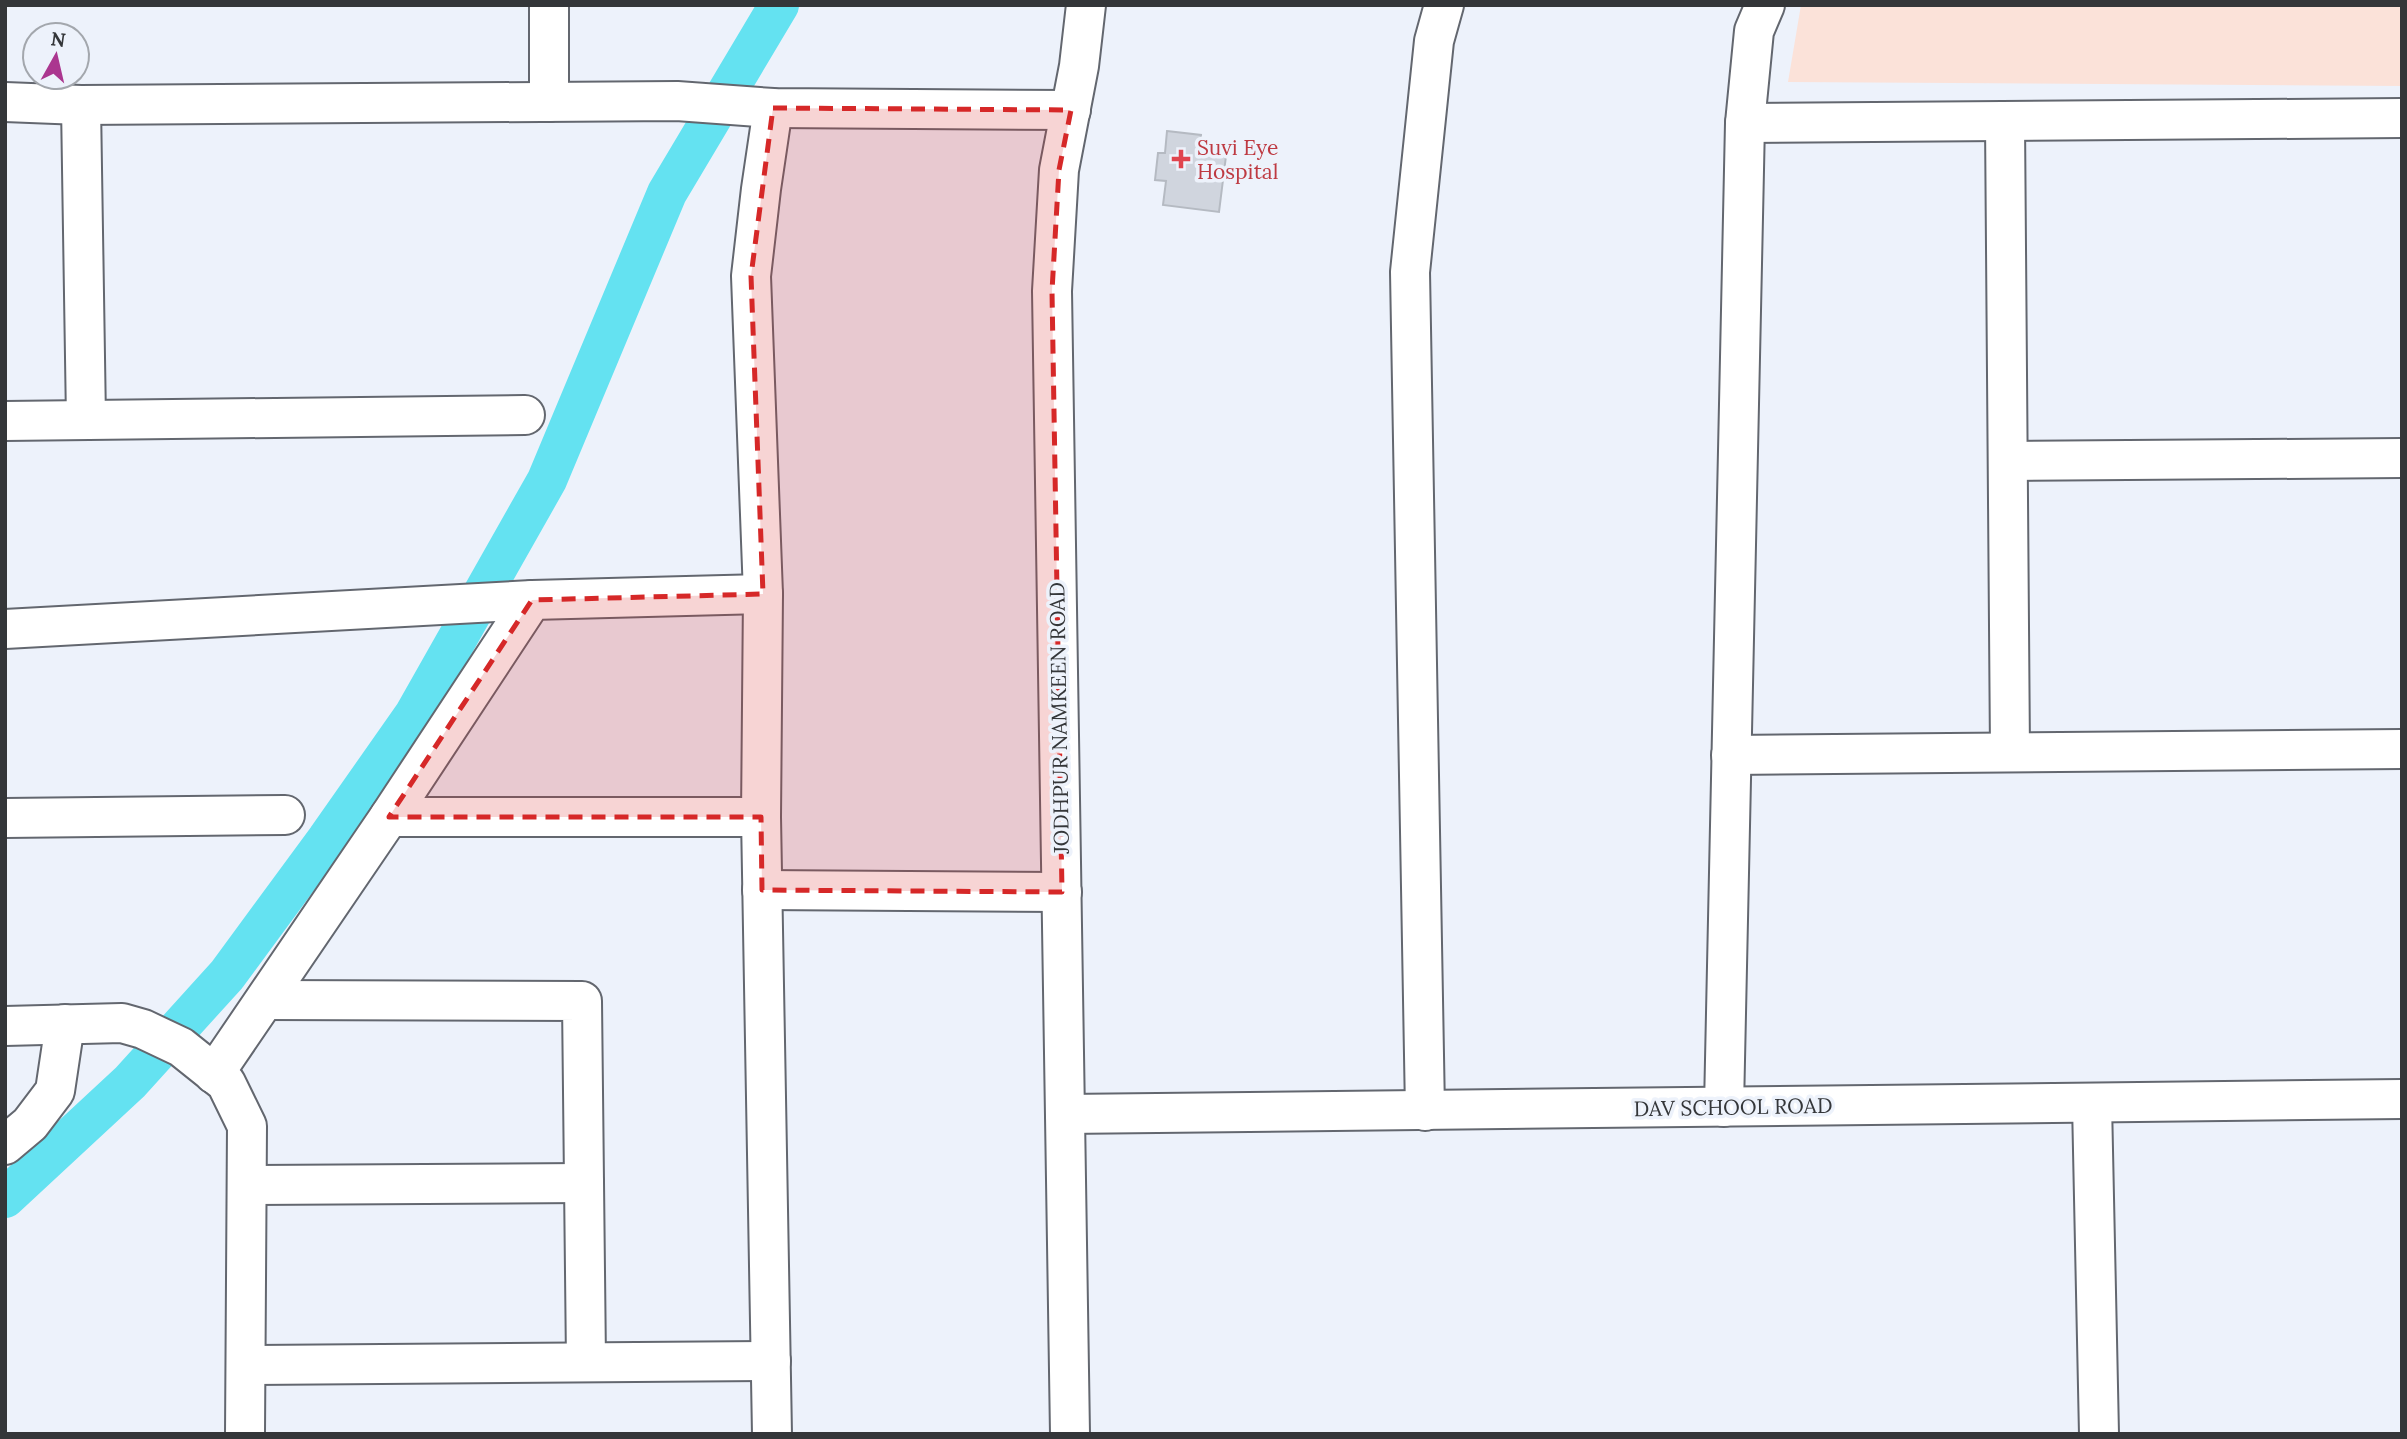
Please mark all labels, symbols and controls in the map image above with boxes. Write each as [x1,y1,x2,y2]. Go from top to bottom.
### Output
north arrow [21,21,91,91]
text: N [49,26,68,52]
place label: Suvi Eye Hospital [1197,134,1278,185]
marker: Suvi Eye Hospital [1171,149,1191,169]
street label: JODHPUR NAMKEEN ROAD [1043,582,1075,855]
street label: DAV SCHOOL ROAD [1633,1092,1833,1122]

